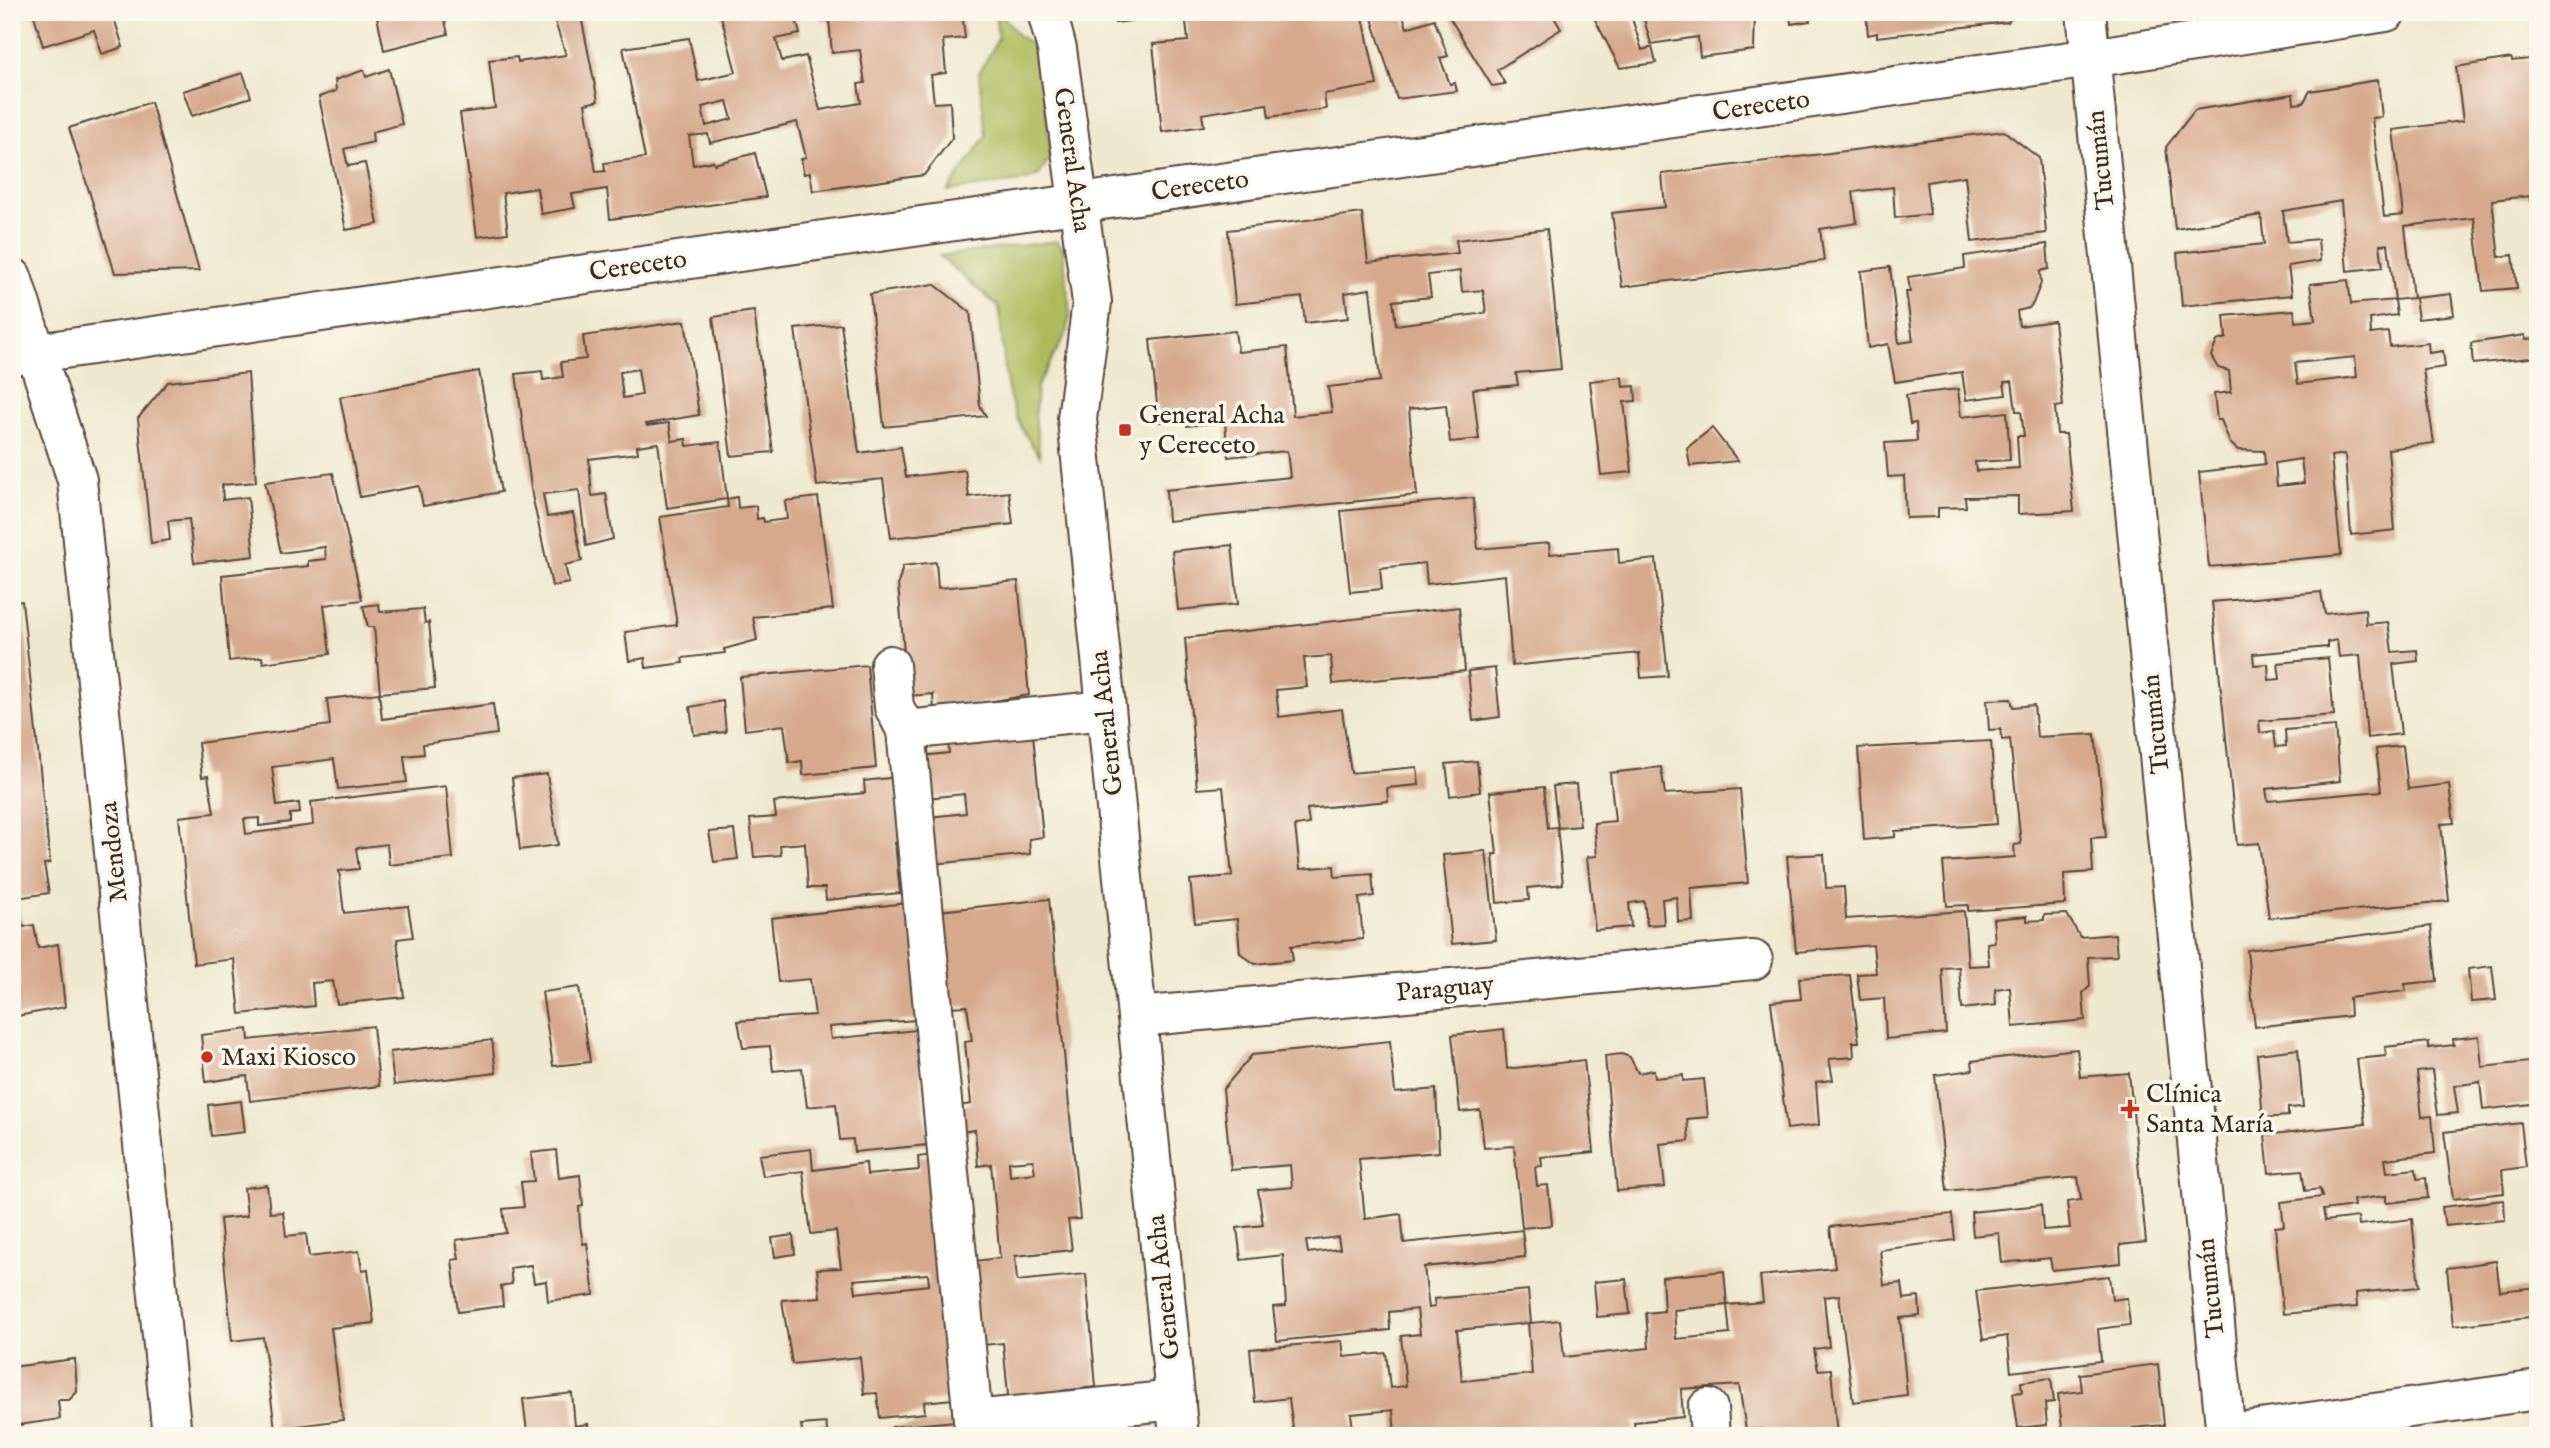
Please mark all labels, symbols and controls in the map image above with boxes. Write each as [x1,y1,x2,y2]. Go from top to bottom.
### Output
street label: Cereceto [1710,83,1812,129]
street label: General Acha [1046,86,1099,235]
street label: Tucumán [2079,108,2123,211]
street label: Cereceto [1149,163,1251,209]
street label: Cereceto [587,243,689,289]
place label: General Acha y Cereceto [1138,399,1286,462]
marker: General Acha y Cereceto [1117,422,1133,438]
street label: General Acha [1083,648,1131,797]
street label: Tucumán [2134,672,2178,775]
street label: Mendoza [92,799,136,904]
street label: Paraguay [1395,968,1496,1010]
place label: Maxi Kiosco [221,1041,356,1074]
marker: Maxi Kiosco [199,1049,215,1065]
place label: Clínica Santa María [2146,1078,2274,1141]
marker: Clínica Santa María [2120,1099,2140,1119]
street label: General Acha [1140,1212,1188,1361]
street label: Tucumán [2189,1236,2233,1339]

